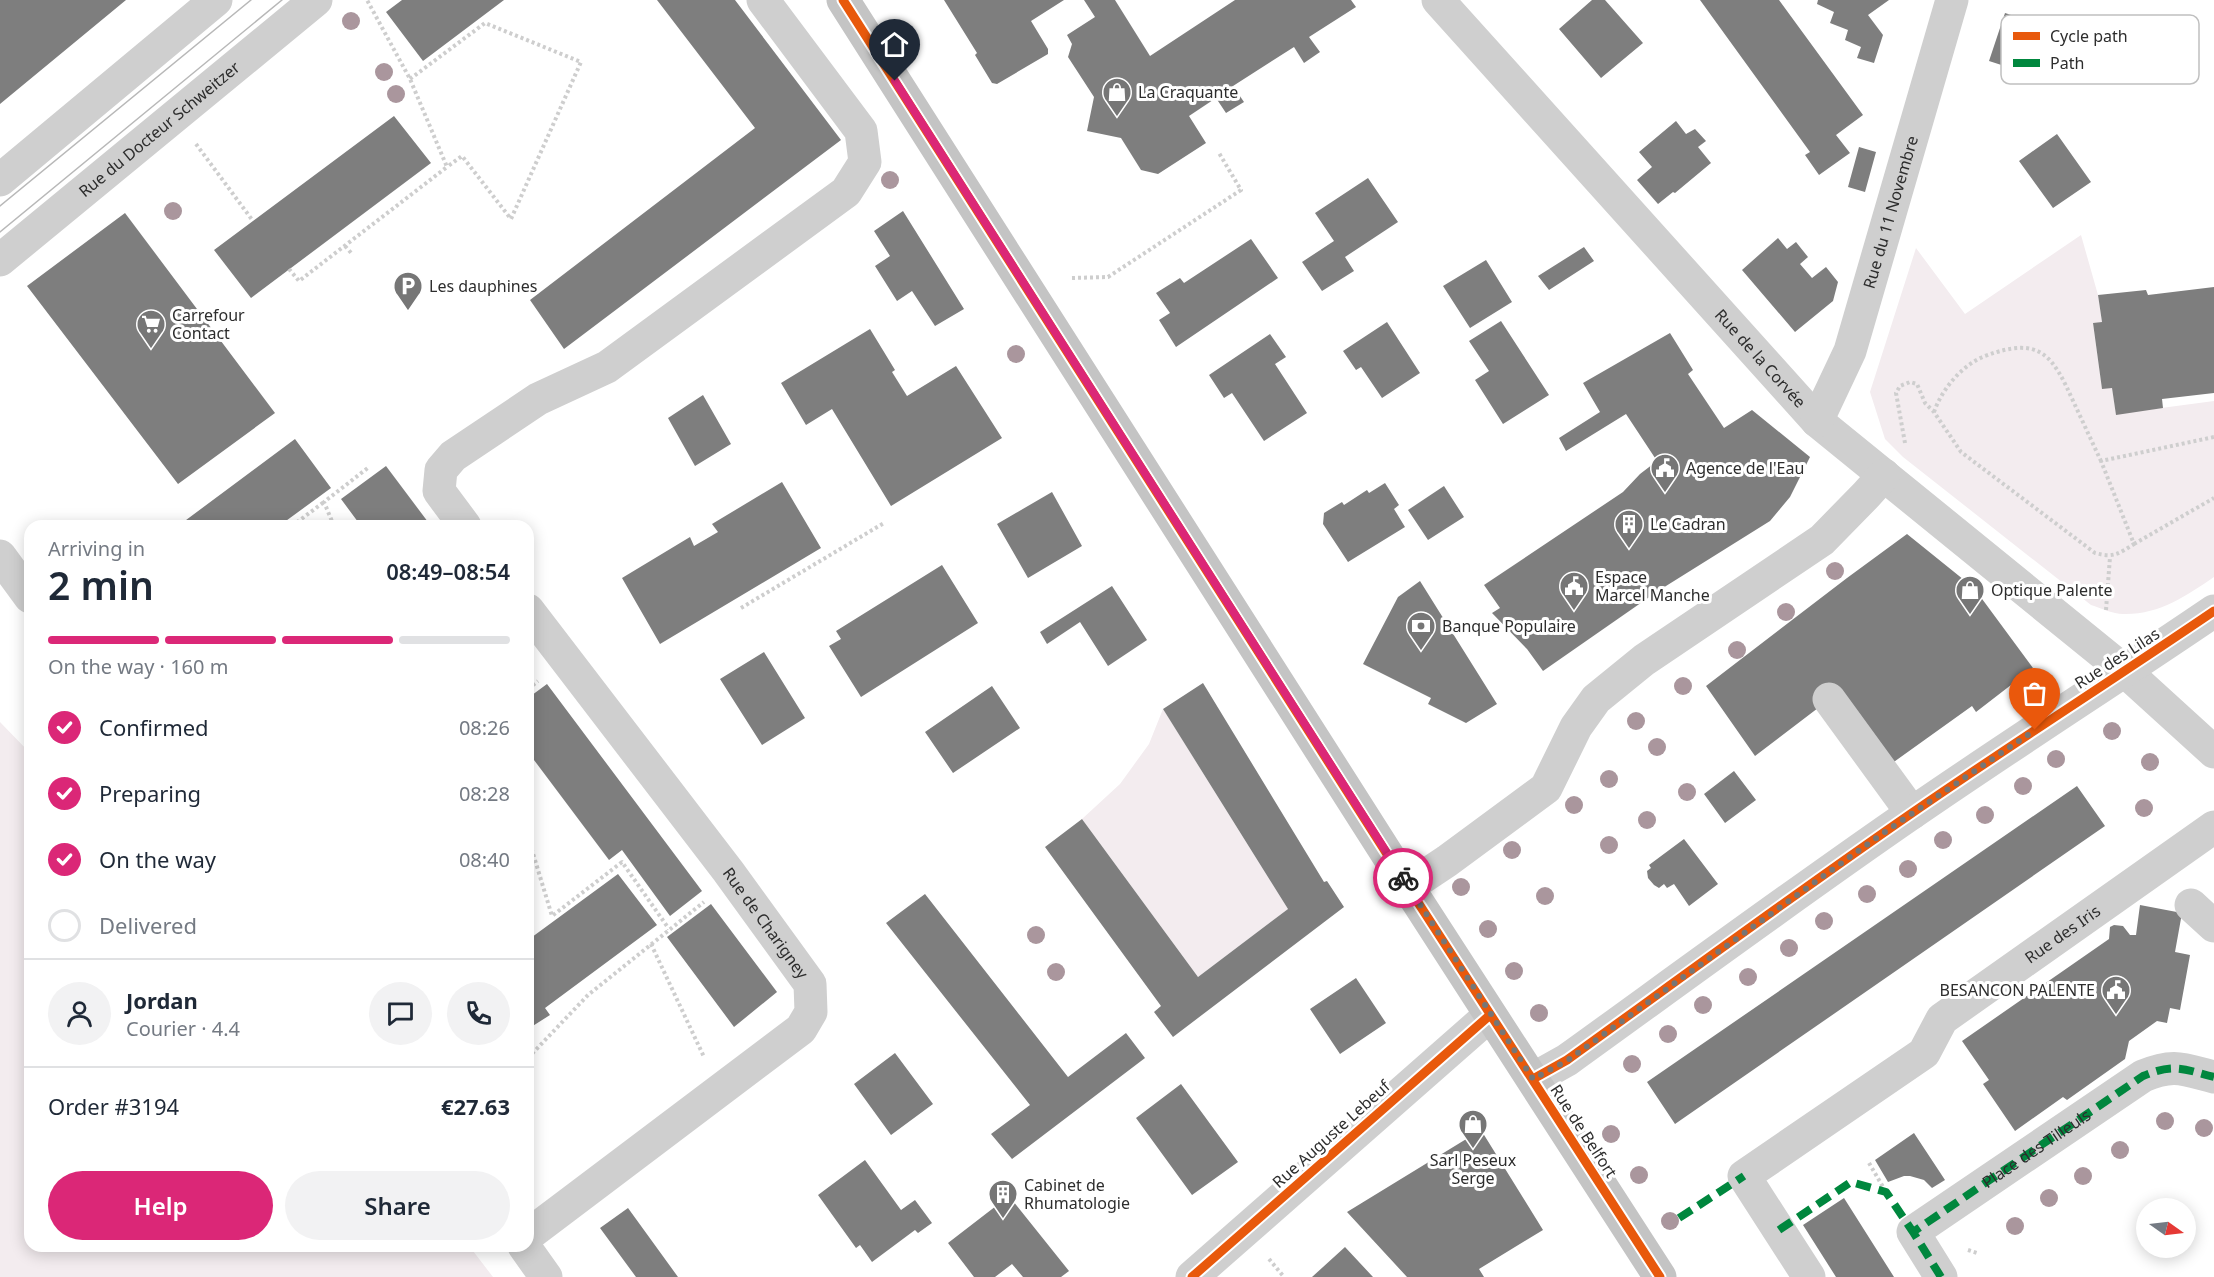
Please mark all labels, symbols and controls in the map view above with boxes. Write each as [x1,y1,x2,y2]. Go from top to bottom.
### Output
legend [2001,15,2199,84]
pin [869,19,920,81]
text: Cycle path [2050,25,2128,47]
icon: home [878,28,911,61]
text: Path [2050,52,2084,74]
street label: Rue du Docteur Schweitzer [74,56,245,202]
shop icon: La Craquante [1101,76,1133,118]
place label: La Craquante [1138,81,1238,103]
street label: Rue du 11 Novembre [1858,133,1923,291]
parking icon: Les dauphines [392,270,424,312]
place label: Les dauphines [429,275,537,297]
place label: Carrefour Contact [172,304,245,344]
street label: Rue de la Corvée [1710,304,1811,412]
supermarket icon: Carrefour Contact [135,308,167,350]
public building icon: Agence de l'Eau [1649,452,1681,494]
place label: Agence de l'Eau [1686,457,1804,479]
building icon: Le Cadran [1613,508,1645,550]
place label: Le Cadran [1650,513,1726,535]
text: Arriving in [48,535,145,562]
text: 08:49–08:54 [386,556,510,586]
text: 2 min [48,558,154,611]
place label: Espace Marcel Manche [1595,566,1710,606]
public building icon: Espace Marcel Manche [1558,570,1590,612]
shop icon: Optique Palente [1954,574,1986,616]
place label: Optique Palente [1991,579,2113,601]
bank icon: Banque Populaire [1405,610,1437,652]
place label: Banque Populaire [1442,615,1576,637]
street label: Rue des Lilas [2070,622,2164,694]
text: On the way · 160 m [48,653,228,680]
pin [2009,668,2060,730]
icon: bag [2018,677,2051,710]
icon: check [48,711,81,744]
text: Confirmed [99,712,209,742]
text: 08:26 [459,714,510,741]
icon: check [48,777,81,810]
text: Preparing [99,778,201,808]
text: 08:28 [459,780,510,807]
icon: check [48,843,81,876]
text: On the way [99,844,216,874]
text: 08:40 [459,846,510,873]
courier [1373,848,1433,908]
icon: bike [1387,862,1420,895]
street label: Rue de Charigney [718,863,814,984]
street label: Rue des Iris [2020,900,2105,968]
text: Delivered [99,910,197,940]
public building icon: BESANCON PALENTE [2100,974,2132,1016]
place label: BESANCON PALENTE [1940,979,2095,1001]
button: person [48,982,111,1045]
button: chat [369,982,432,1045]
button: phone [447,982,510,1045]
text: Jordan [126,985,198,1015]
text: Courier · 4.4 [126,1015,240,1042]
street label: Rue Auguste Lebeuf [1267,1074,1396,1193]
street label: Rue de Belfort [1546,1080,1623,1182]
text: Order #3194 [48,1091,179,1121]
text: €27.63 [441,1091,510,1121]
street label: Place des Tilleuls [1978,1104,2095,1193]
shop icon: Sarl Peseux Serge [1457,1108,1489,1150]
place label: Sarl Peseux Serge [1430,1149,1517,1189]
button: Help [48,1171,273,1240]
button: Share [285,1171,510,1240]
place label: Cabinet de Rhumatologie [1024,1174,1130,1214]
building icon: Cabinet de Rhumatologie [987,1178,1019,1220]
north arrow [2136,1198,2196,1258]
map controls [2136,1198,2196,1258]

